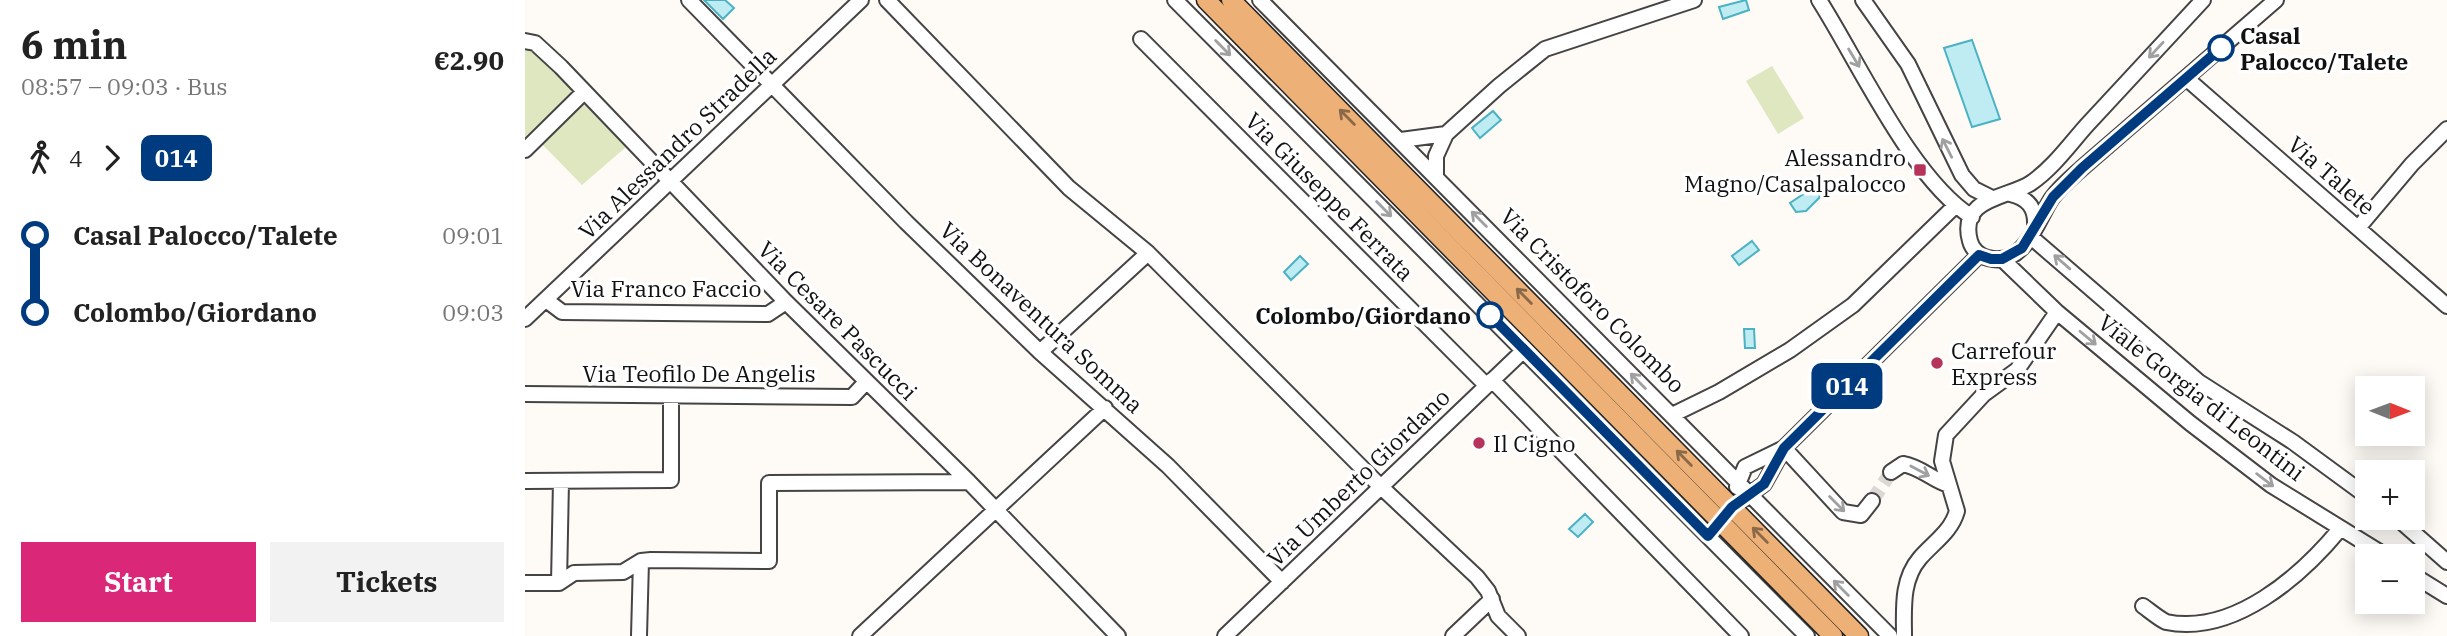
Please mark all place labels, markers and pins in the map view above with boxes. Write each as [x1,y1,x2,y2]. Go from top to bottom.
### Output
place label: Casal Palocco/Talete [2240,20,2408,76]
marker: Casal Palocco/Talete [2208,35,2234,61]
place label: Alessandro Magno/Casalpalocco [1684,142,1906,198]
marker: Alessandro Magno/Casalpalocco [1912,162,1928,178]
place label: Colombo/Giordano [1255,300,1471,330]
marker: Colombo/Giordano [1477,302,1503,328]
place label: Carrefour Express [1951,335,2056,391]
marker: Carrefour Express [1929,355,1945,371]
place label: Il Cigno [1493,428,1576,458]
marker: Il Cigno [1471,435,1487,451]

